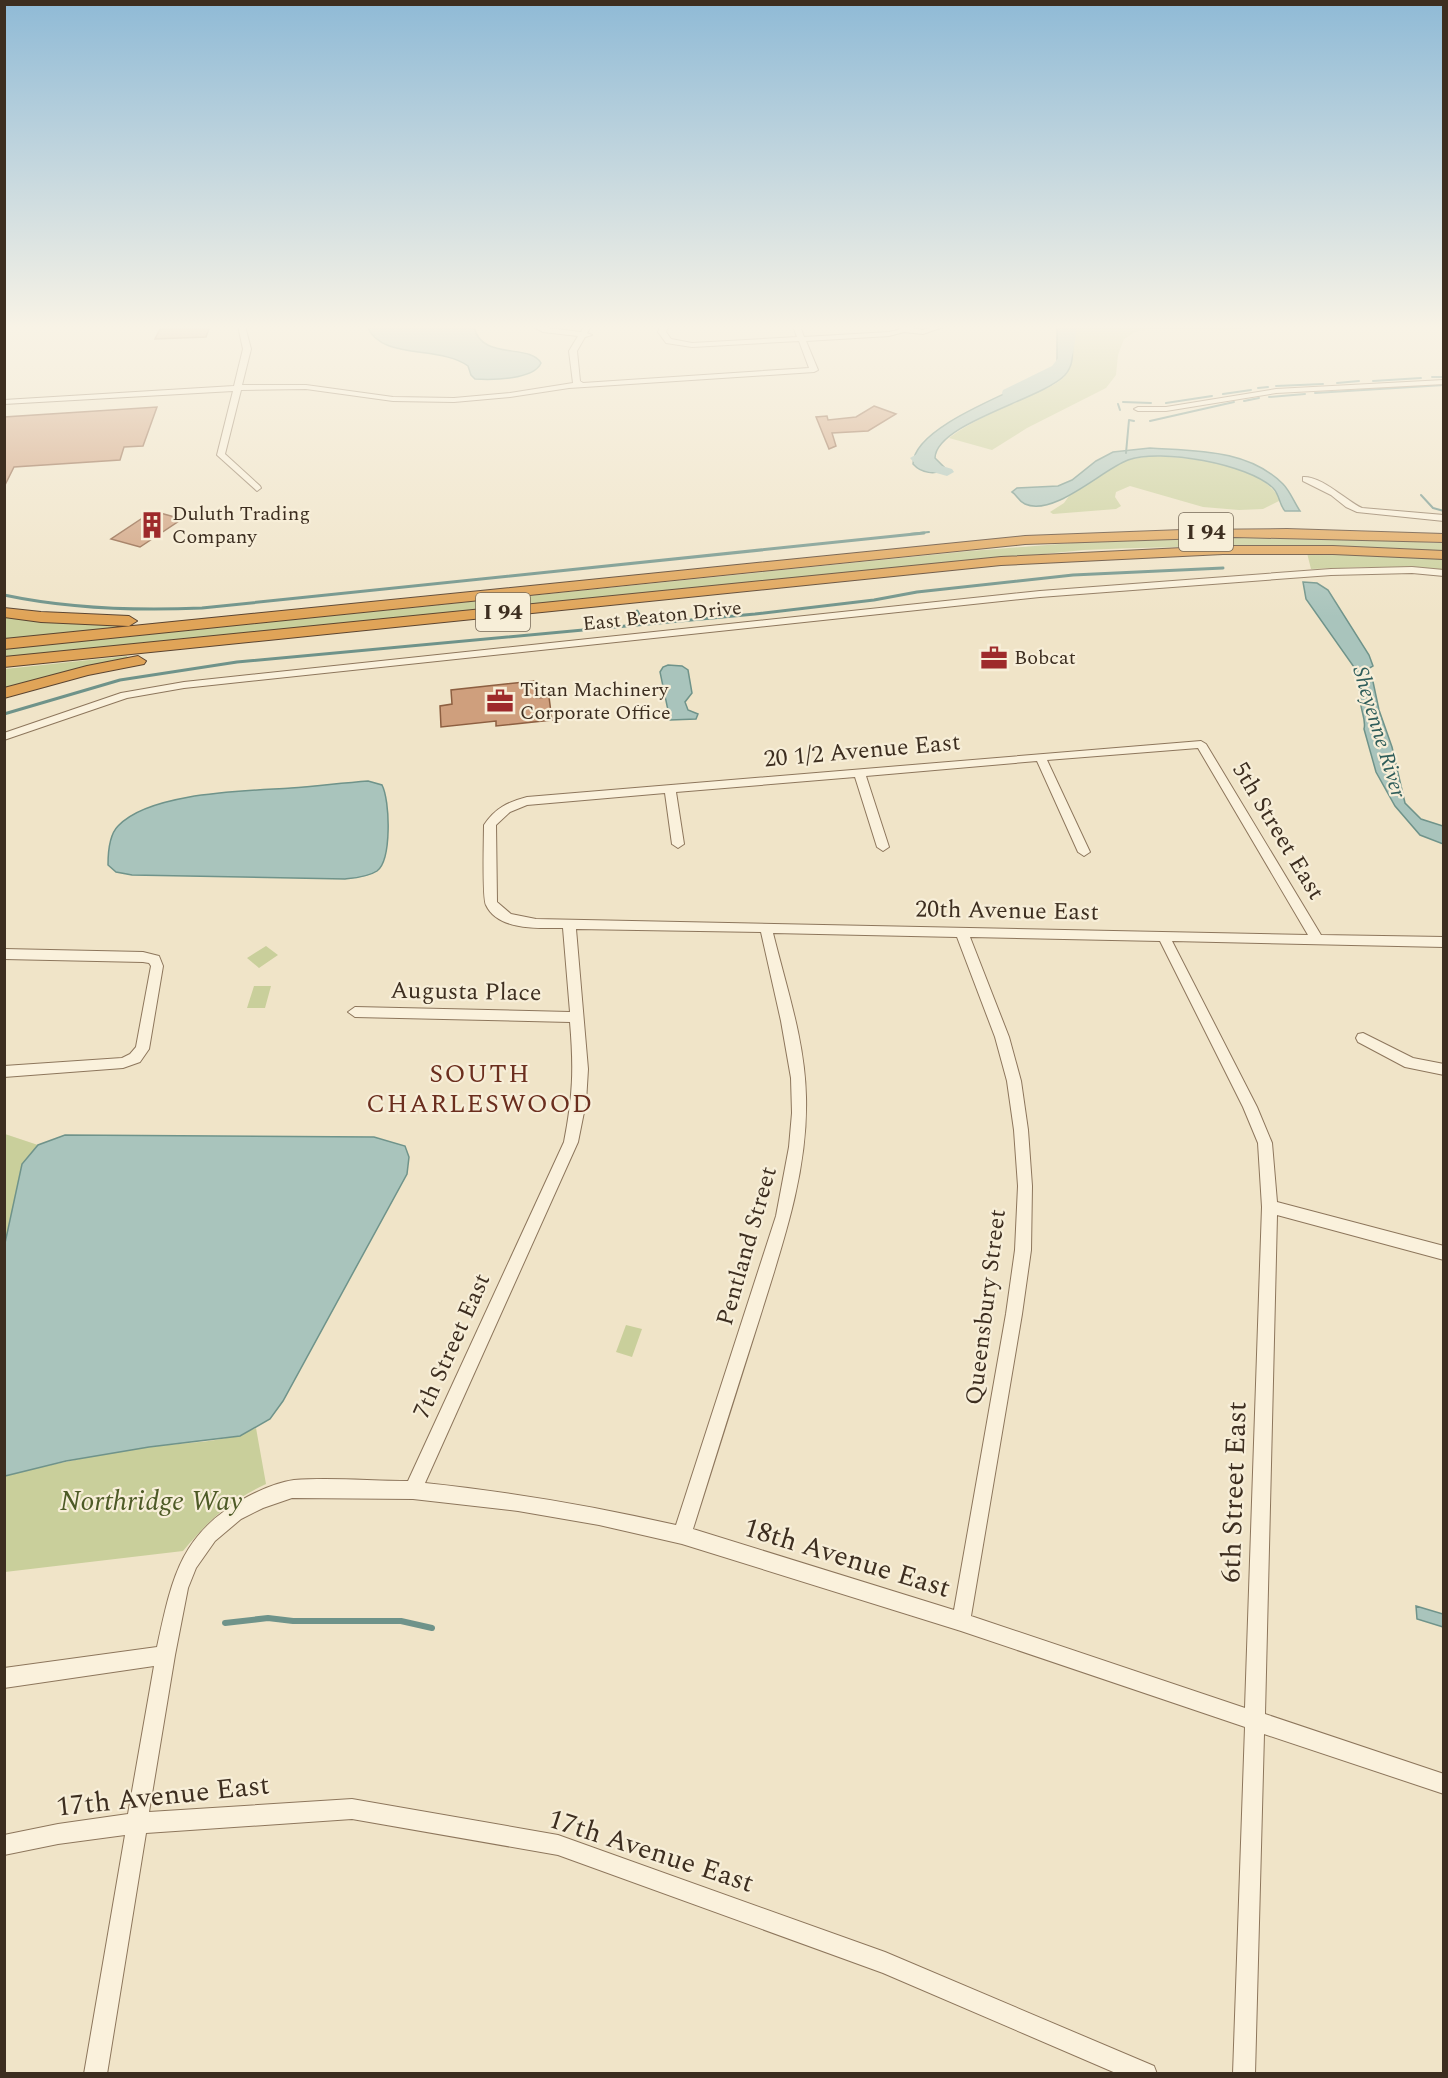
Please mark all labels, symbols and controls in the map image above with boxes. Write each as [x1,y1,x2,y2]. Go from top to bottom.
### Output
place label: Duluth Trading Company [172,499,310,552]
building icon: Duluth Trading Company [137,510,167,540]
road number: I 94 [1179,513,1233,551]
road number: I 94 [476,593,530,631]
street label: East Beaton Drive [581,593,743,639]
office icon: Bobcat [979,643,1009,673]
place label: Bobcat [1014,643,1076,673]
water label: Sheyenne River [1343,662,1415,802]
place label: Titan Machinery Corporate Office [520,675,671,728]
office icon: Titan Machinery Corporate Office [485,686,515,716]
street label: 20 1/2 Avenue East [762,724,962,778]
street label: 5th Street East [1223,755,1333,907]
street label: 20th Avenue East [915,891,1099,931]
street label: Augusta Place [390,973,542,1011]
district label: SOUTH CHARLESWOOD [366,1054,594,1124]
street label: Pentland Street [707,1162,787,1330]
street label: Queensbury Street [956,1207,1016,1407]
street label: 7th Street East [404,1268,500,1424]
street label: 6th Street East [1209,1401,1259,1583]
park label: Northridge Way [60,1480,243,1523]
street label: 18th Avenue East [738,1506,956,1610]
street label: 17th Avenue East [54,1763,272,1829]
street label: 17th Avenue East [542,1797,760,1905]

